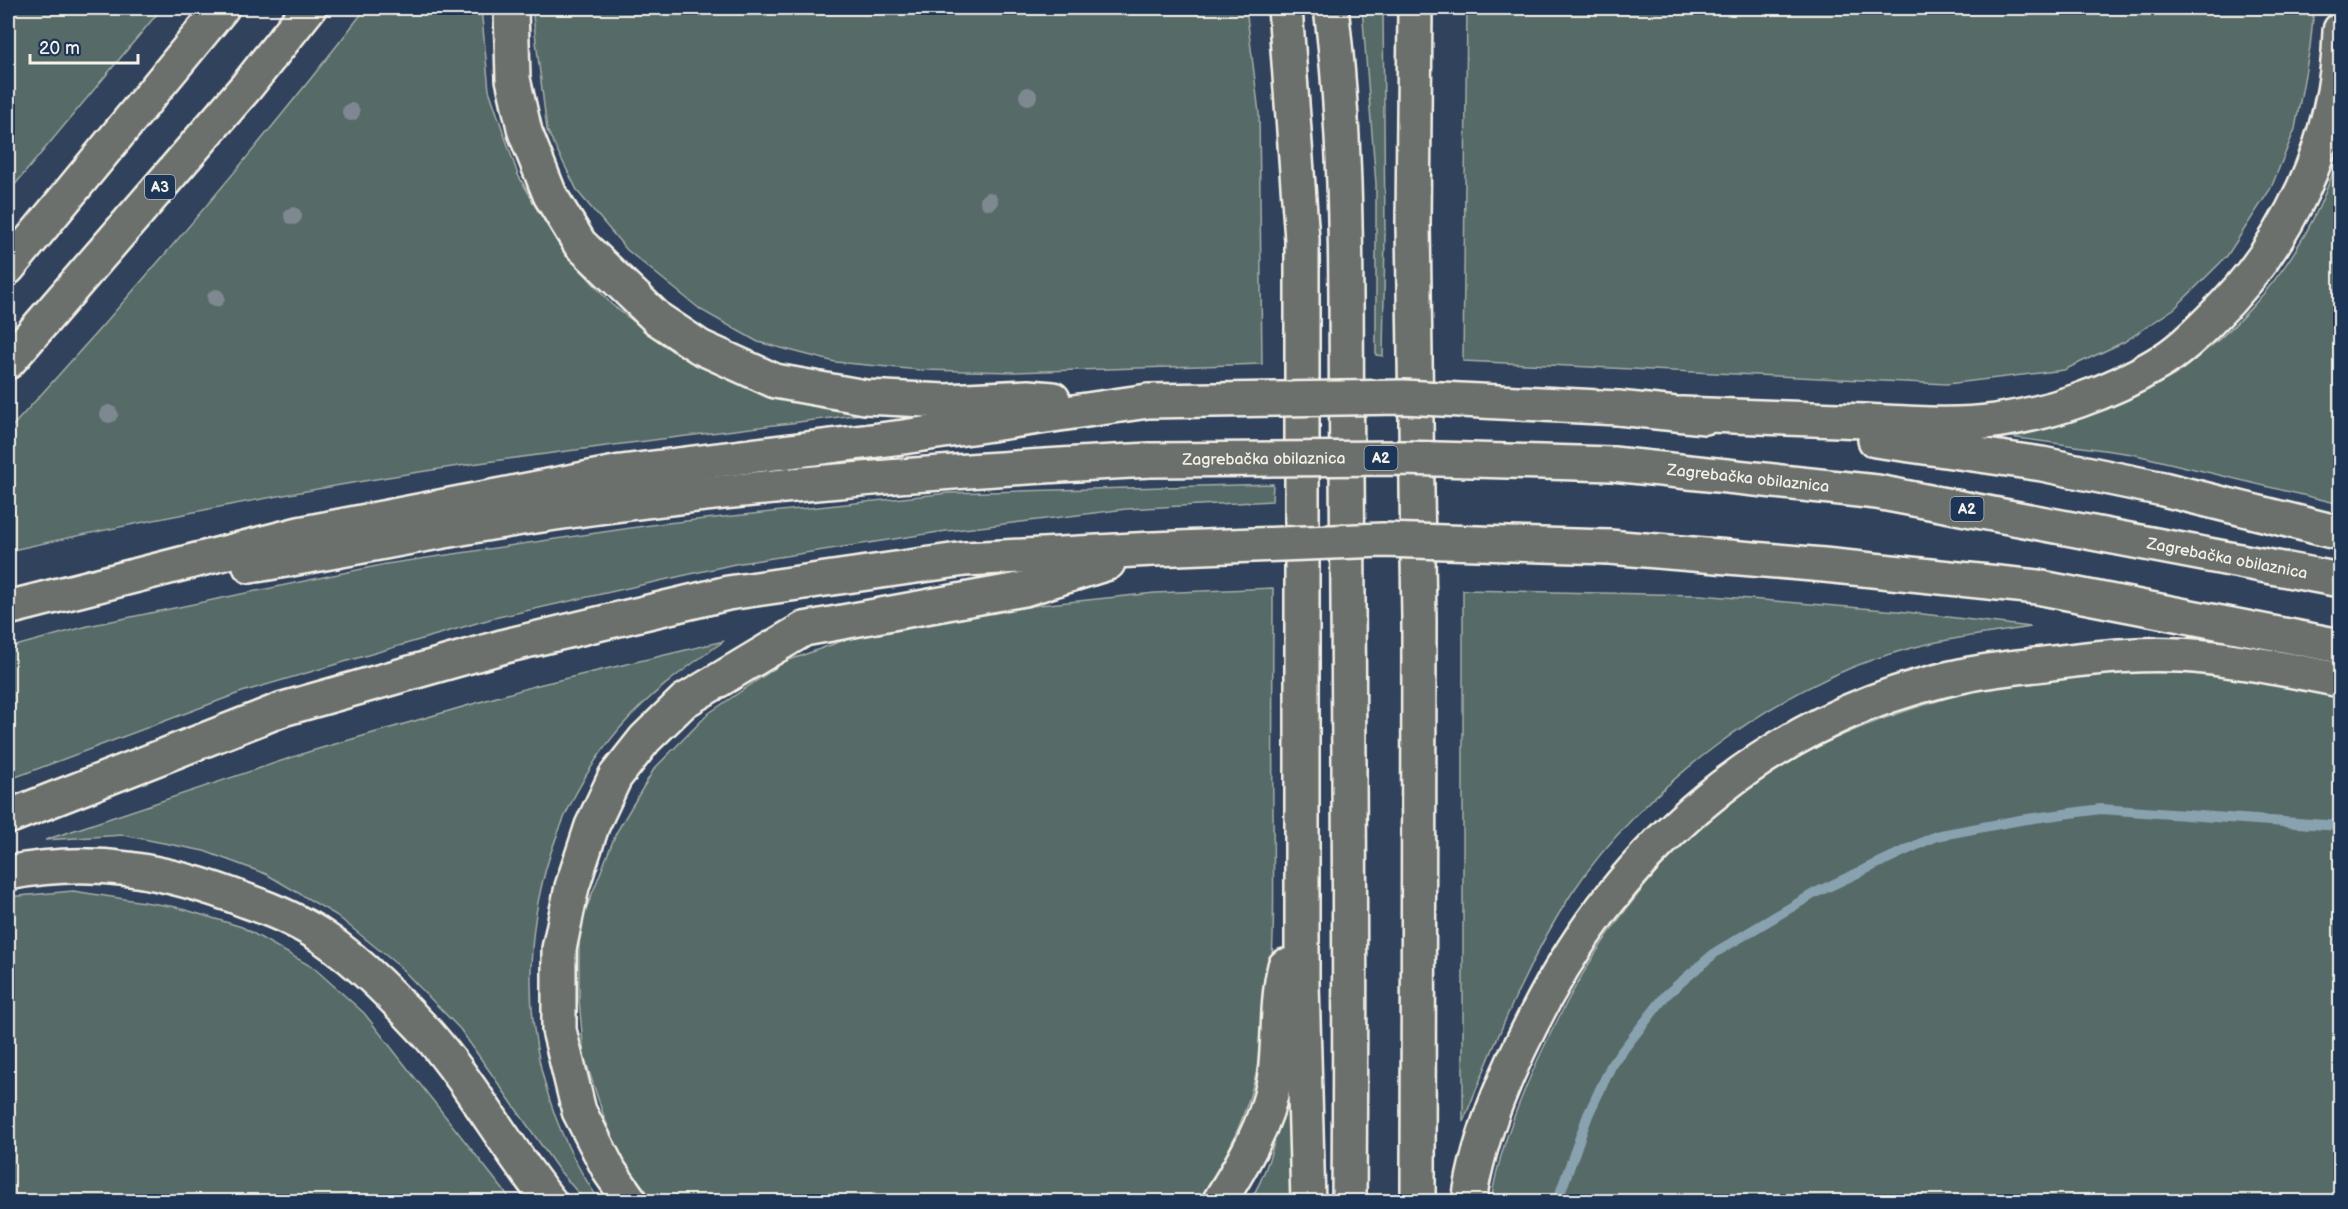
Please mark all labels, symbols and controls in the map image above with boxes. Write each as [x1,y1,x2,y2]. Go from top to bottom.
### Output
scale bar [30,27,138,65]
text: 20 m [39,38,80,59]
road number: A3 [145,175,175,199]
road number: A2 [1364,446,1398,470]
street label: Zagrebačka obilaznica [1181,449,1346,469]
street label: Zagrebačka obilaznica [1665,460,1830,496]
road number: A2 [1950,497,1984,521]
street label: Zagrebačka obilaznica [2144,534,2309,583]

